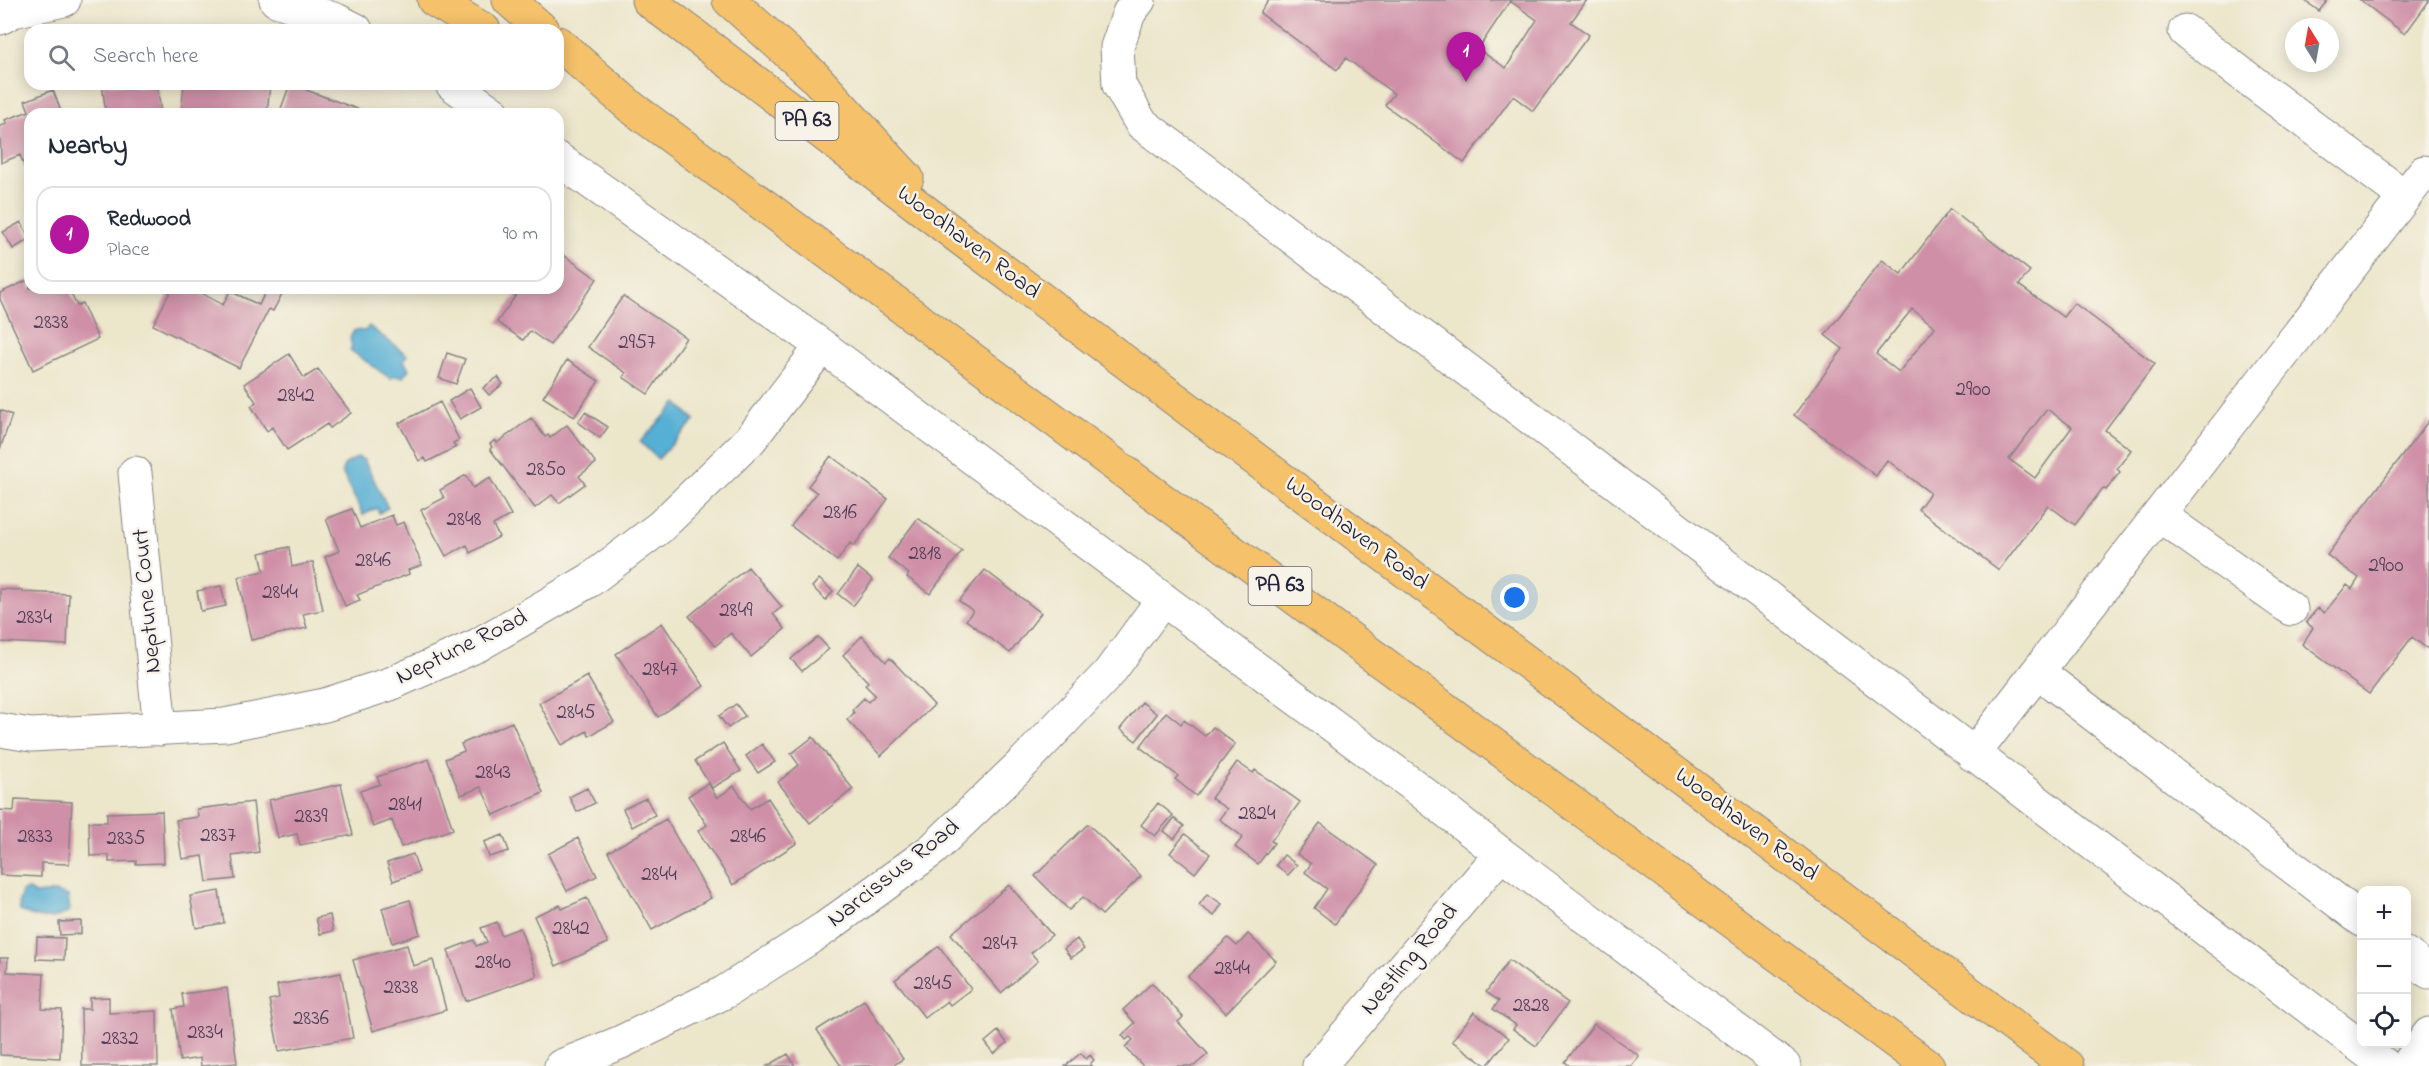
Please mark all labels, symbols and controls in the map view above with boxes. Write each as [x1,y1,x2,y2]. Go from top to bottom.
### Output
north arrow [2285,18,2339,72]
search box [24,24,564,90]
pin: 1 [1446,32,1486,82]
icon: search [45,41,78,74]
text: Search here [93,41,198,73]
road number: PA 63 [776,102,838,140]
text: Nearby [48,128,127,166]
street label: Woodhaven Road [889,177,1048,309]
text: Redwood [107,204,191,236]
text: 1 [66,220,73,249]
text: 90 m [503,220,538,249]
text: Place [107,236,149,265]
house number: 2838 [34,308,69,338]
house number: 2957 [618,328,656,358]
house number: 2900 [1956,375,1990,405]
house number: 2842 [277,381,315,411]
house number: 2850 [526,455,566,485]
street label: Woodhaven Road [1277,468,1436,600]
house number: 2816 [823,498,857,528]
house number: 2848 [447,505,482,535]
street label: Neptune Court [124,527,172,675]
house number: 2818 [909,539,942,569]
house number: 2846 [355,546,391,576]
house number: 2900 [2369,551,2403,581]
road number: PA 63 [1248,567,1312,605]
house number: 2844 [262,578,298,608]
your location [1500,583,1529,612]
house number: 2849 [719,596,753,626]
street label: Neptune Road [390,601,534,695]
house number: 2834 [16,603,52,633]
house number: 2847 [642,655,678,685]
house number: 2845 [557,698,595,728]
house number: 2843 [475,758,511,788]
street label: Woodhaven Road [1667,759,1826,891]
house number: 2841 [388,790,422,820]
house number: 2824 [1238,799,1276,829]
house number: 2839 [294,802,328,832]
street label: Narcissus Road [820,811,968,937]
house number: 2837 [200,821,236,851]
house number: 2833 [17,822,53,852]
house number: 2846 [730,822,766,852]
house number: 2835 [107,824,146,854]
house number: 2844 [641,860,677,890]
map controls [2357,886,2411,1048]
button: + [2357,886,2411,940]
street label: Nestling Road [1353,896,1468,1024]
house number: 2842 [552,914,590,944]
house number: 2847 [982,929,1018,959]
button: − [2357,940,2411,994]
house number: 2840 [475,948,511,978]
house number: 2844 [1214,954,1250,984]
house number: 2845 [914,969,952,999]
house number: 2838 [384,973,419,1003]
house number: 2828 [1513,991,1549,1021]
button: locate [2357,994,2411,1048]
house number: 2836 [293,1004,329,1034]
house number: 2834 [187,1018,223,1048]
house number: 2832 [101,1024,139,1054]

